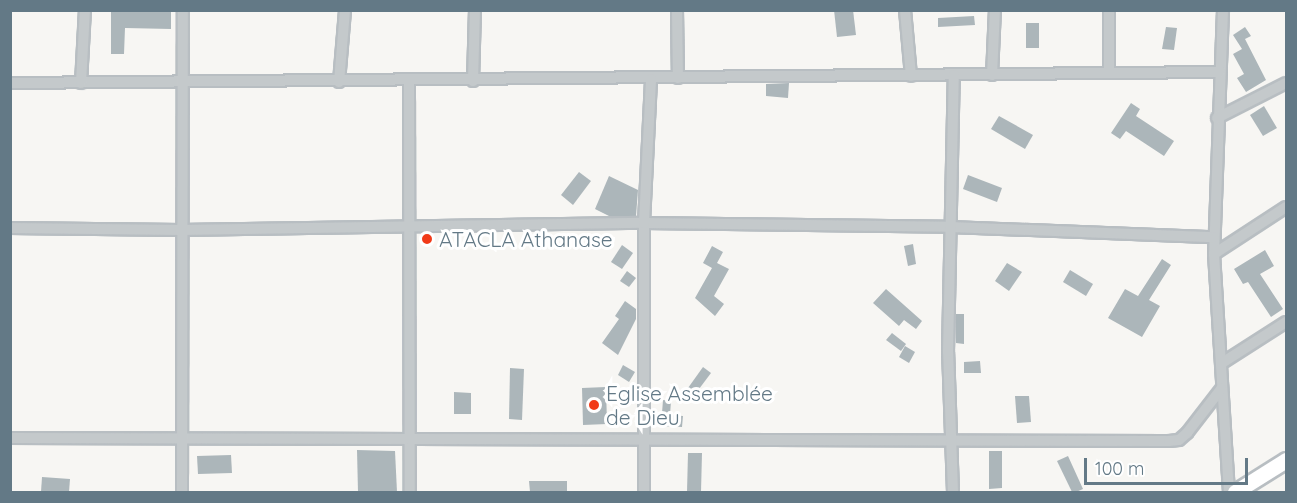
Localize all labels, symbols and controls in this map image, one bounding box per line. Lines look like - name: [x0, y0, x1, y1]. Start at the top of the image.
- place label: ATACLA Athanase: [439, 226, 613, 252]
- marker: ATACLA Athanase: [420, 232, 434, 246]
- place label: Eglise Assemblée de Dieu: [606, 380, 773, 430]
- marker: Eglise Assemblée de Dieu: [587, 398, 601, 412]
- scale bar: [1087, 446, 1250, 484]
- text: 100 m: [1095, 457, 1144, 480]

